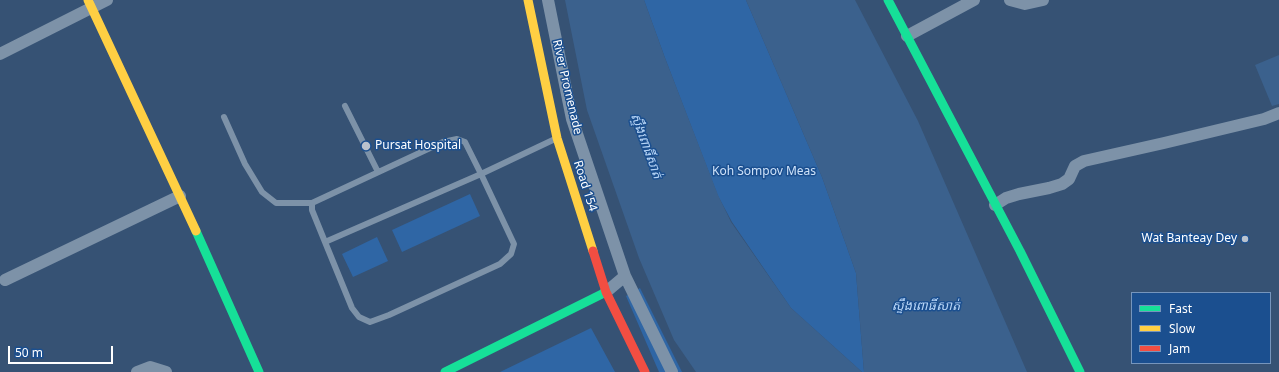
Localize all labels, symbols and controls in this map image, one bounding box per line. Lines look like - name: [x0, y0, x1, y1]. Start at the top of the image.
- street label: River Promenade: [549, 38, 585, 136]
- water label: ស្ទឹងពោធិ៍សាត់: [627, 111, 665, 181]
- place label: Pursat Hospital: [375, 139, 461, 153]
- marker: Pursat Hospital: [360, 140, 372, 152]
- street label: Road 154: [570, 159, 600, 213]
- park label: Koh Sompov Meas: [712, 165, 816, 179]
- place label: Wat Banteay Dey: [1141, 232, 1237, 246]
- marker: Wat Banteay Dey: [1240, 234, 1250, 244]
- legend: [1131, 292, 1271, 364]
- water label: ស្ទឹងពោធិ៍សាត់: [892, 298, 960, 314]
- text: Fast: [1169, 300, 1192, 317]
- text: Slow: [1169, 320, 1195, 337]
- scale bar: [10, 338, 115, 364]
- text: Jam: [1169, 340, 1190, 357]
- text: 50 m: [15, 344, 43, 361]

